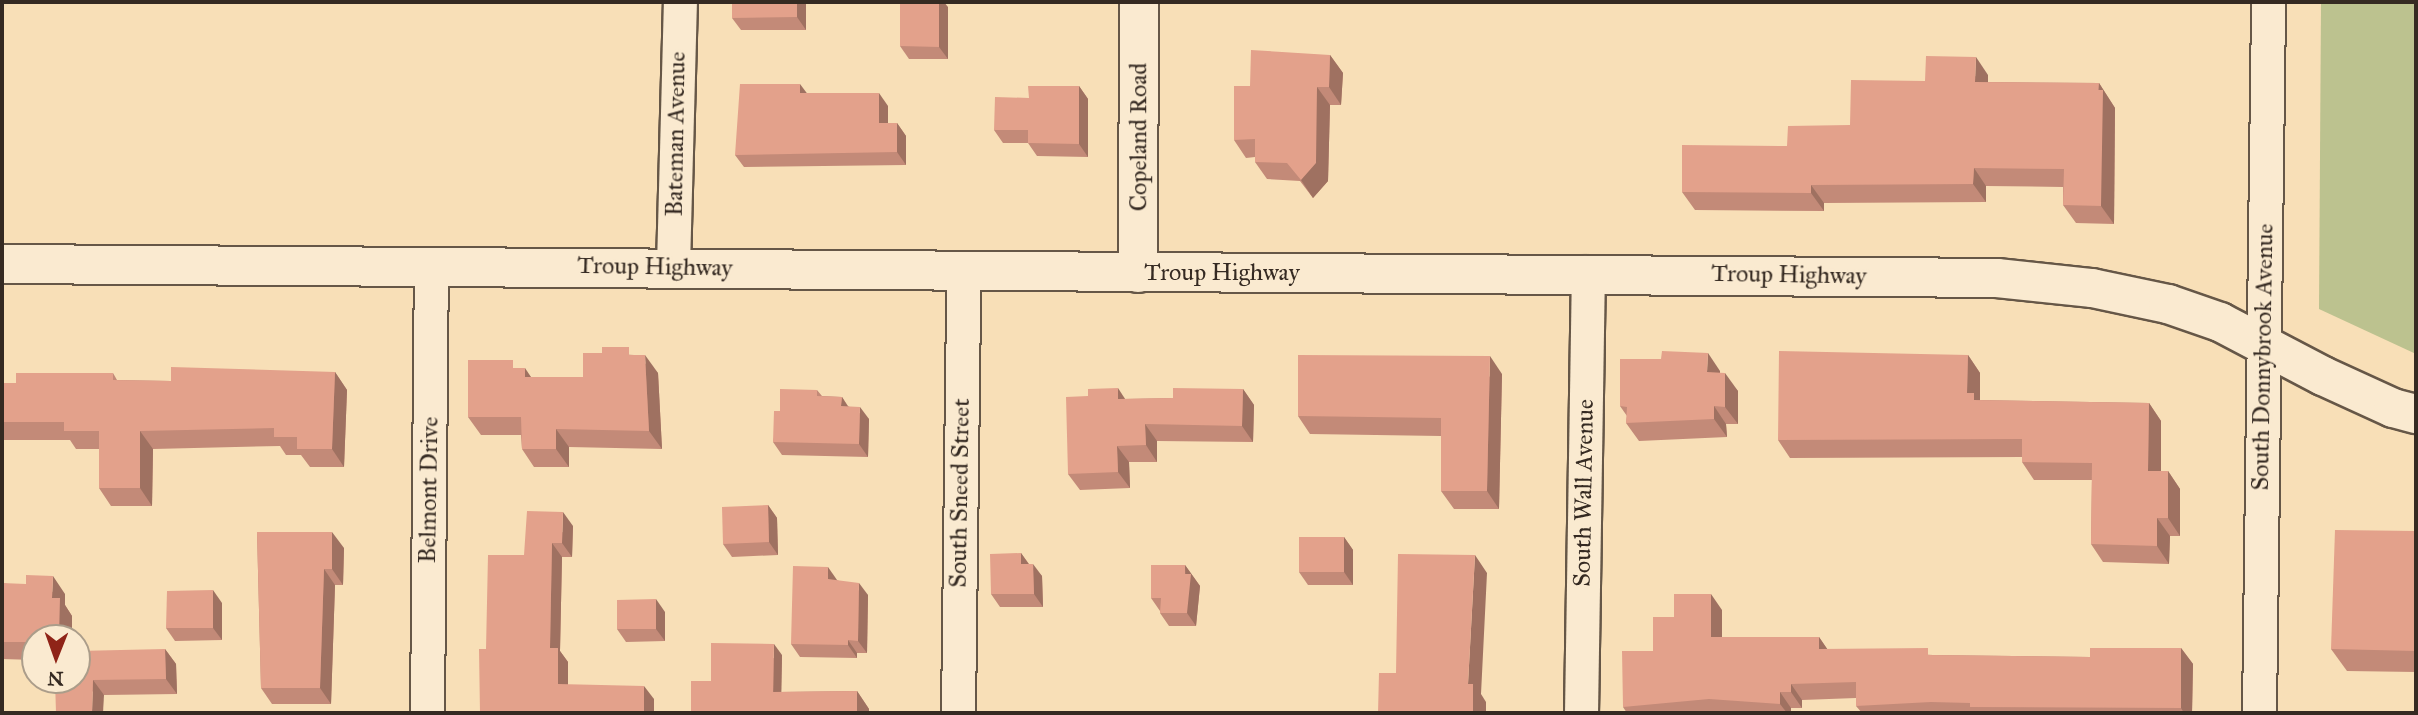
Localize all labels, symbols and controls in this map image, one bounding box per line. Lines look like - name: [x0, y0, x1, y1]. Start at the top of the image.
- street label: Bateman Avenue: [660, 51, 692, 217]
- street label: Copeland Road: [1125, 63, 1153, 211]
- street label: South Donnybrook Avenue: [2246, 223, 2280, 491]
- street label: Troup Highway: [577, 251, 733, 283]
- street label: Troup Highway: [1144, 259, 1300, 287]
- street label: Troup Highway: [1711, 259, 1867, 291]
- street label: South Sneed Street: [944, 398, 976, 588]
- street label: South Wall Avenue: [1568, 399, 1600, 587]
- street label: Belmont Drive: [413, 416, 445, 564]
- north arrow: [21, 624, 91, 694]
- text: N: [47, 667, 64, 690]

